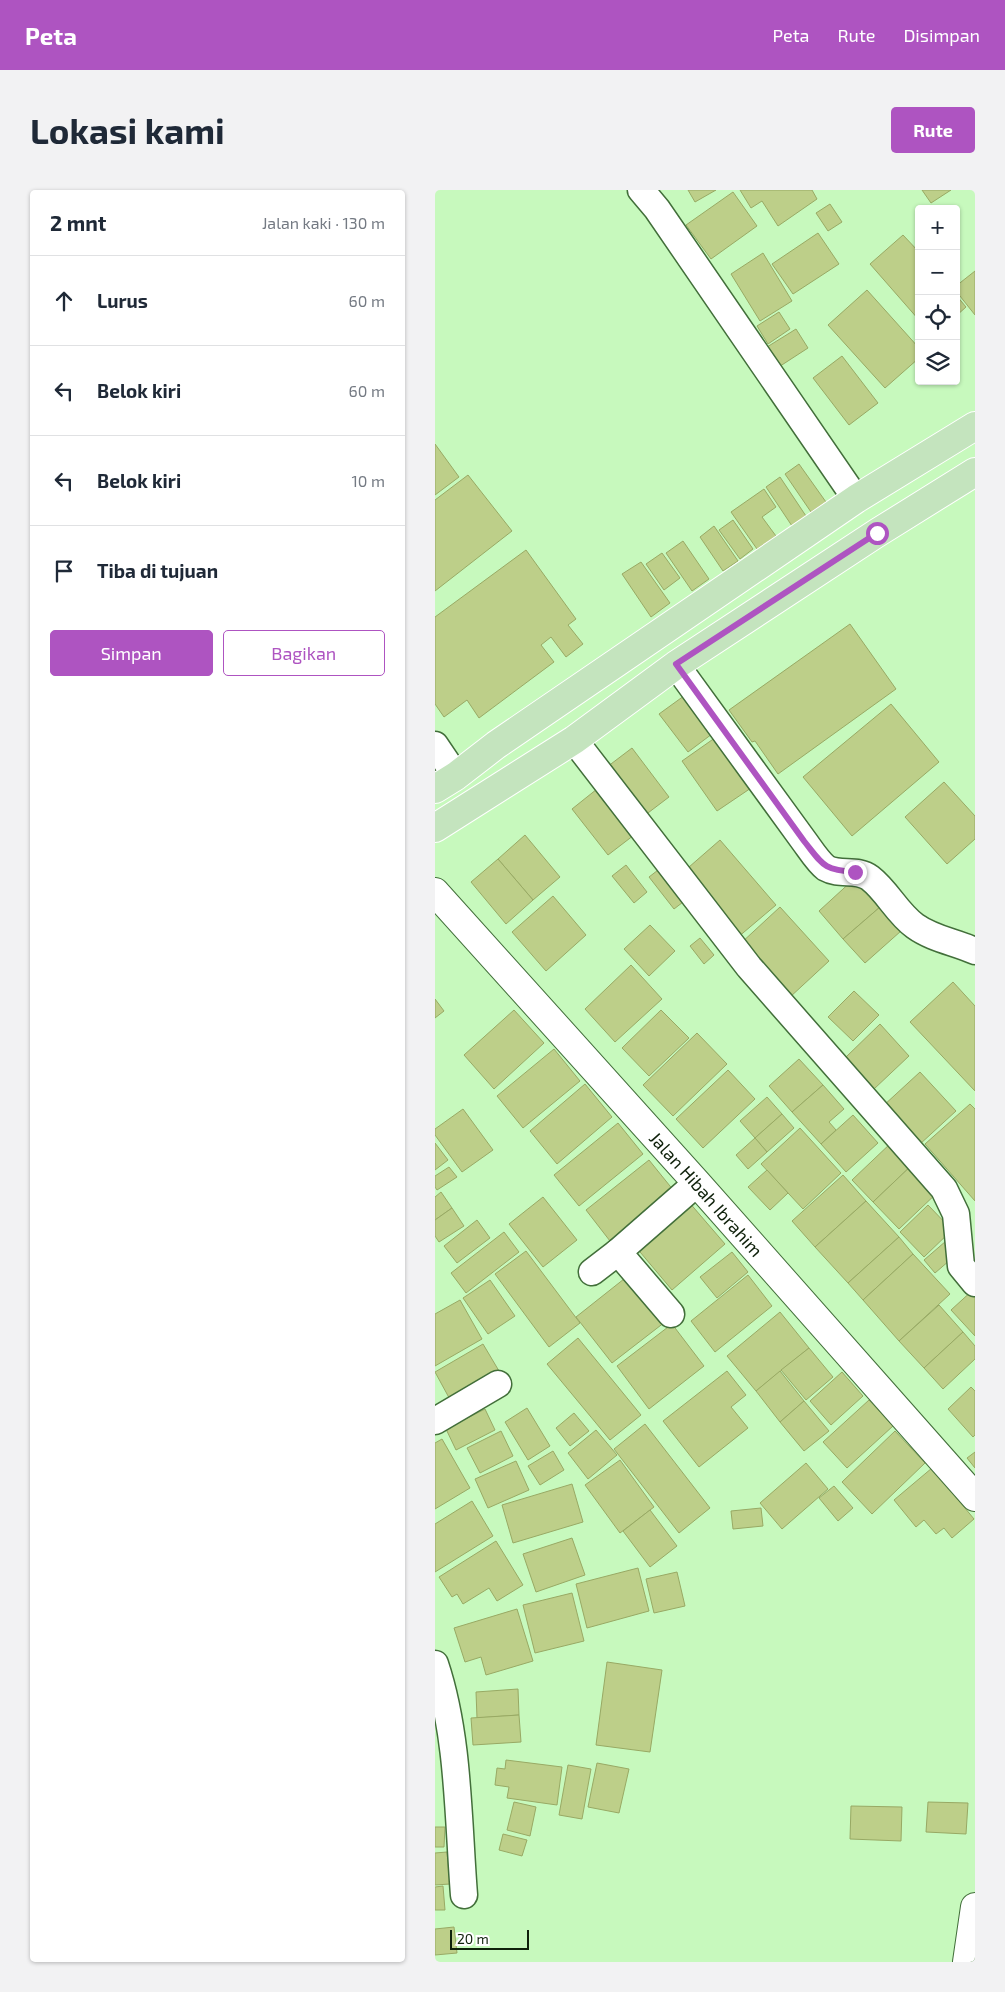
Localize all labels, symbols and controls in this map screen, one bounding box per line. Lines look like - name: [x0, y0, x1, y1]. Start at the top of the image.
- text: Peta: [25, 21, 77, 50]
- text: Peta: [773, 24, 810, 46]
- text: Rute: [838, 24, 875, 46]
- text: Disimpan: [903, 24, 980, 46]
- button: Rute: [891, 107, 975, 153]
- text: Lokasi kami: [30, 109, 225, 151]
- map controls: [915, 205, 960, 385]
- button: +: [915, 205, 960, 250]
- text: 2 mnt: [50, 210, 106, 235]
- text: Jalan kaki · 130 m: [262, 213, 385, 232]
- button: −: [915, 250, 960, 295]
- icon: ahead: [50, 287, 78, 315]
- text: Lurus: [97, 289, 148, 312]
- text: 60 m: [349, 291, 385, 310]
- button: locate: [915, 295, 960, 340]
- button: layers: [915, 340, 960, 385]
- icon: left: [50, 377, 78, 405]
- text: Belok kiri: [97, 379, 181, 402]
- text: 60 m: [349, 381, 385, 400]
- icon: left: [50, 467, 78, 495]
- text: Belok kiri: [97, 469, 181, 492]
- text: 10 m: [351, 471, 385, 490]
- route start: [866, 522, 889, 545]
- icon: arrive: [50, 557, 78, 585]
- text: Tiba di tujuan: [97, 559, 218, 582]
- button: Simpan: [50, 630, 213, 676]
- button: Bagikan: [223, 630, 385, 676]
- route end: [844, 861, 867, 884]
- street label: Jalan Hibah Ibrahim: [645, 1127, 768, 1261]
- scale bar: [450, 1927, 529, 1950]
- text: 20 m: [457, 1930, 489, 1947]

